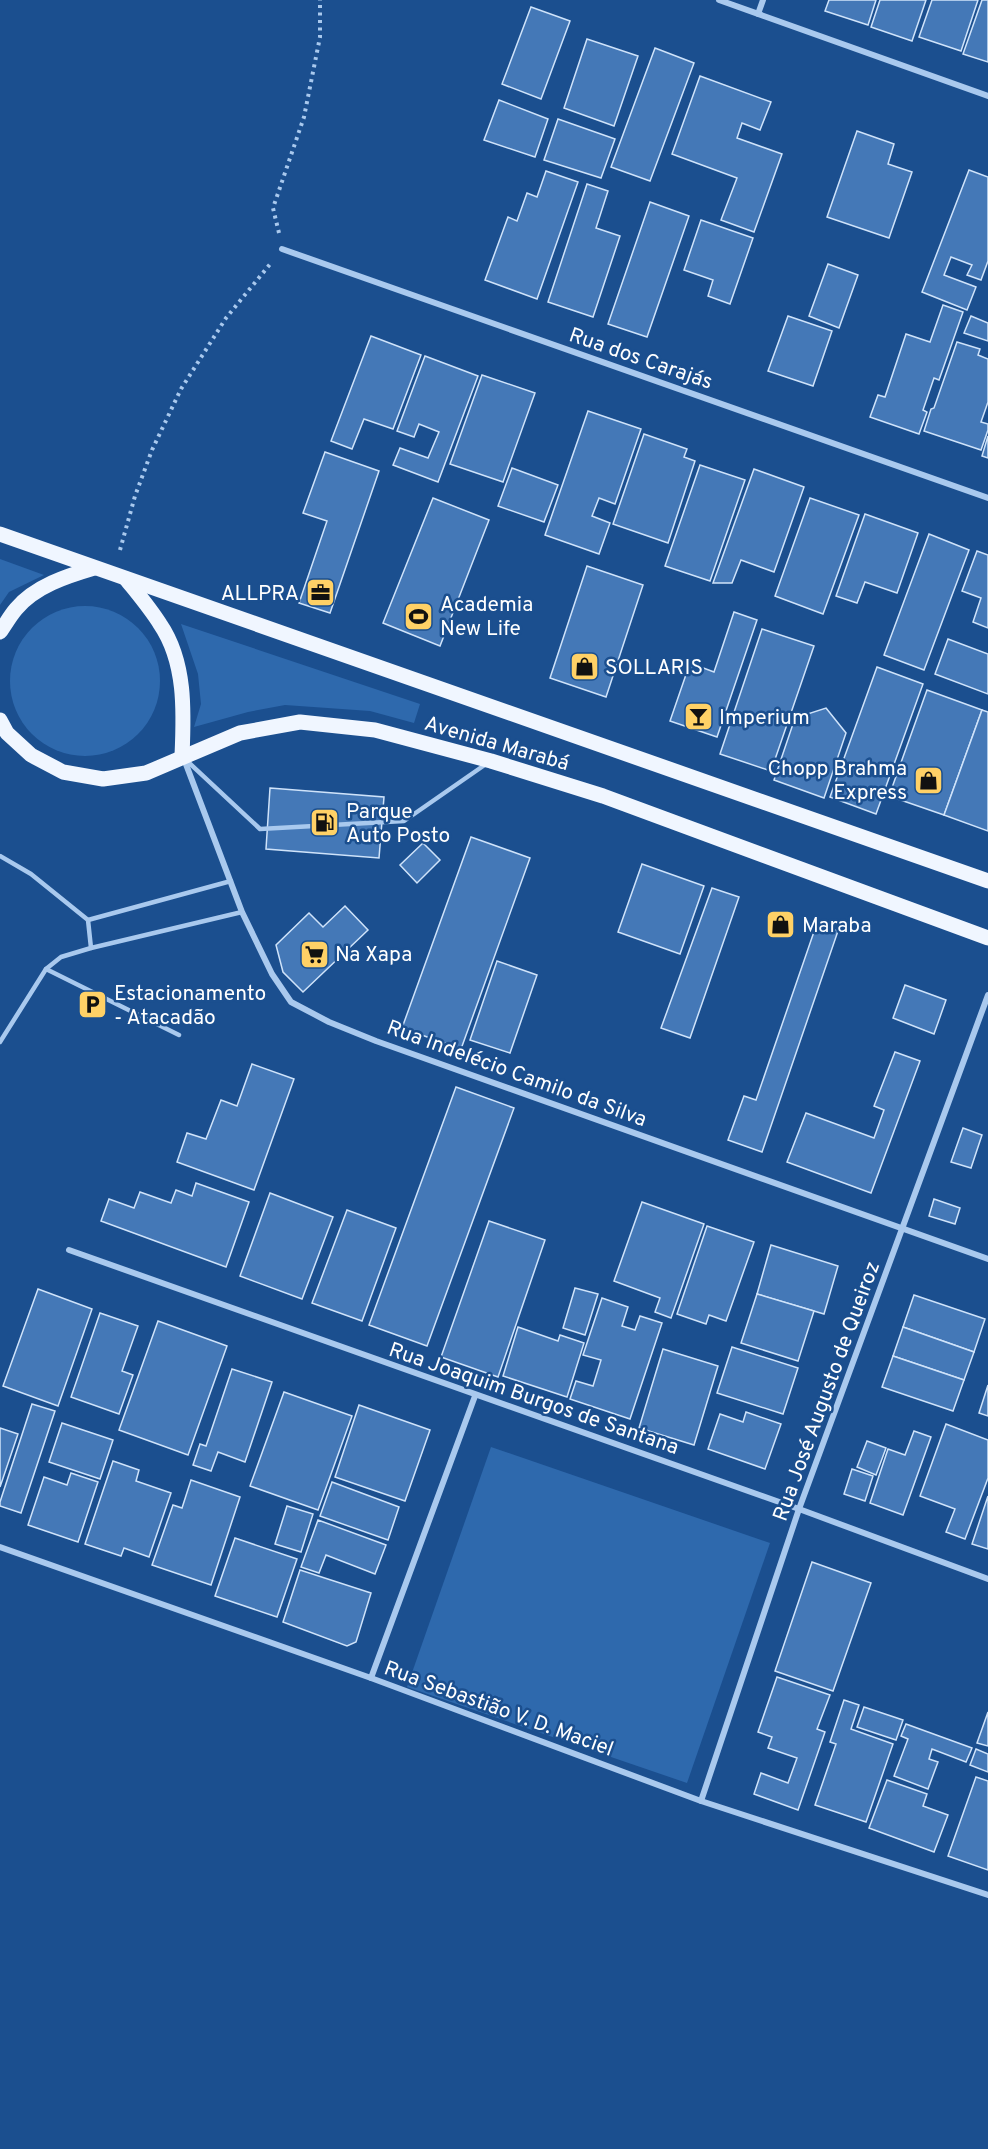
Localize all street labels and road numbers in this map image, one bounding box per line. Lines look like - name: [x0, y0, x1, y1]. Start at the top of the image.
- street label: Rua dos Carajás: [565, 322, 716, 397]
- street label: Avenida Marabá: [421, 711, 572, 778]
- street label: Rua Indelécio Camilo da Silva: [383, 1015, 650, 1134]
- street label: Rua José Augusto de Queiroz: [768, 1258, 887, 1525]
- street label: Rua Joaquim Burgos de Santana: [385, 1337, 682, 1462]
- street label: Rua Sebastião V. D. Maciel: [380, 1655, 617, 1764]

